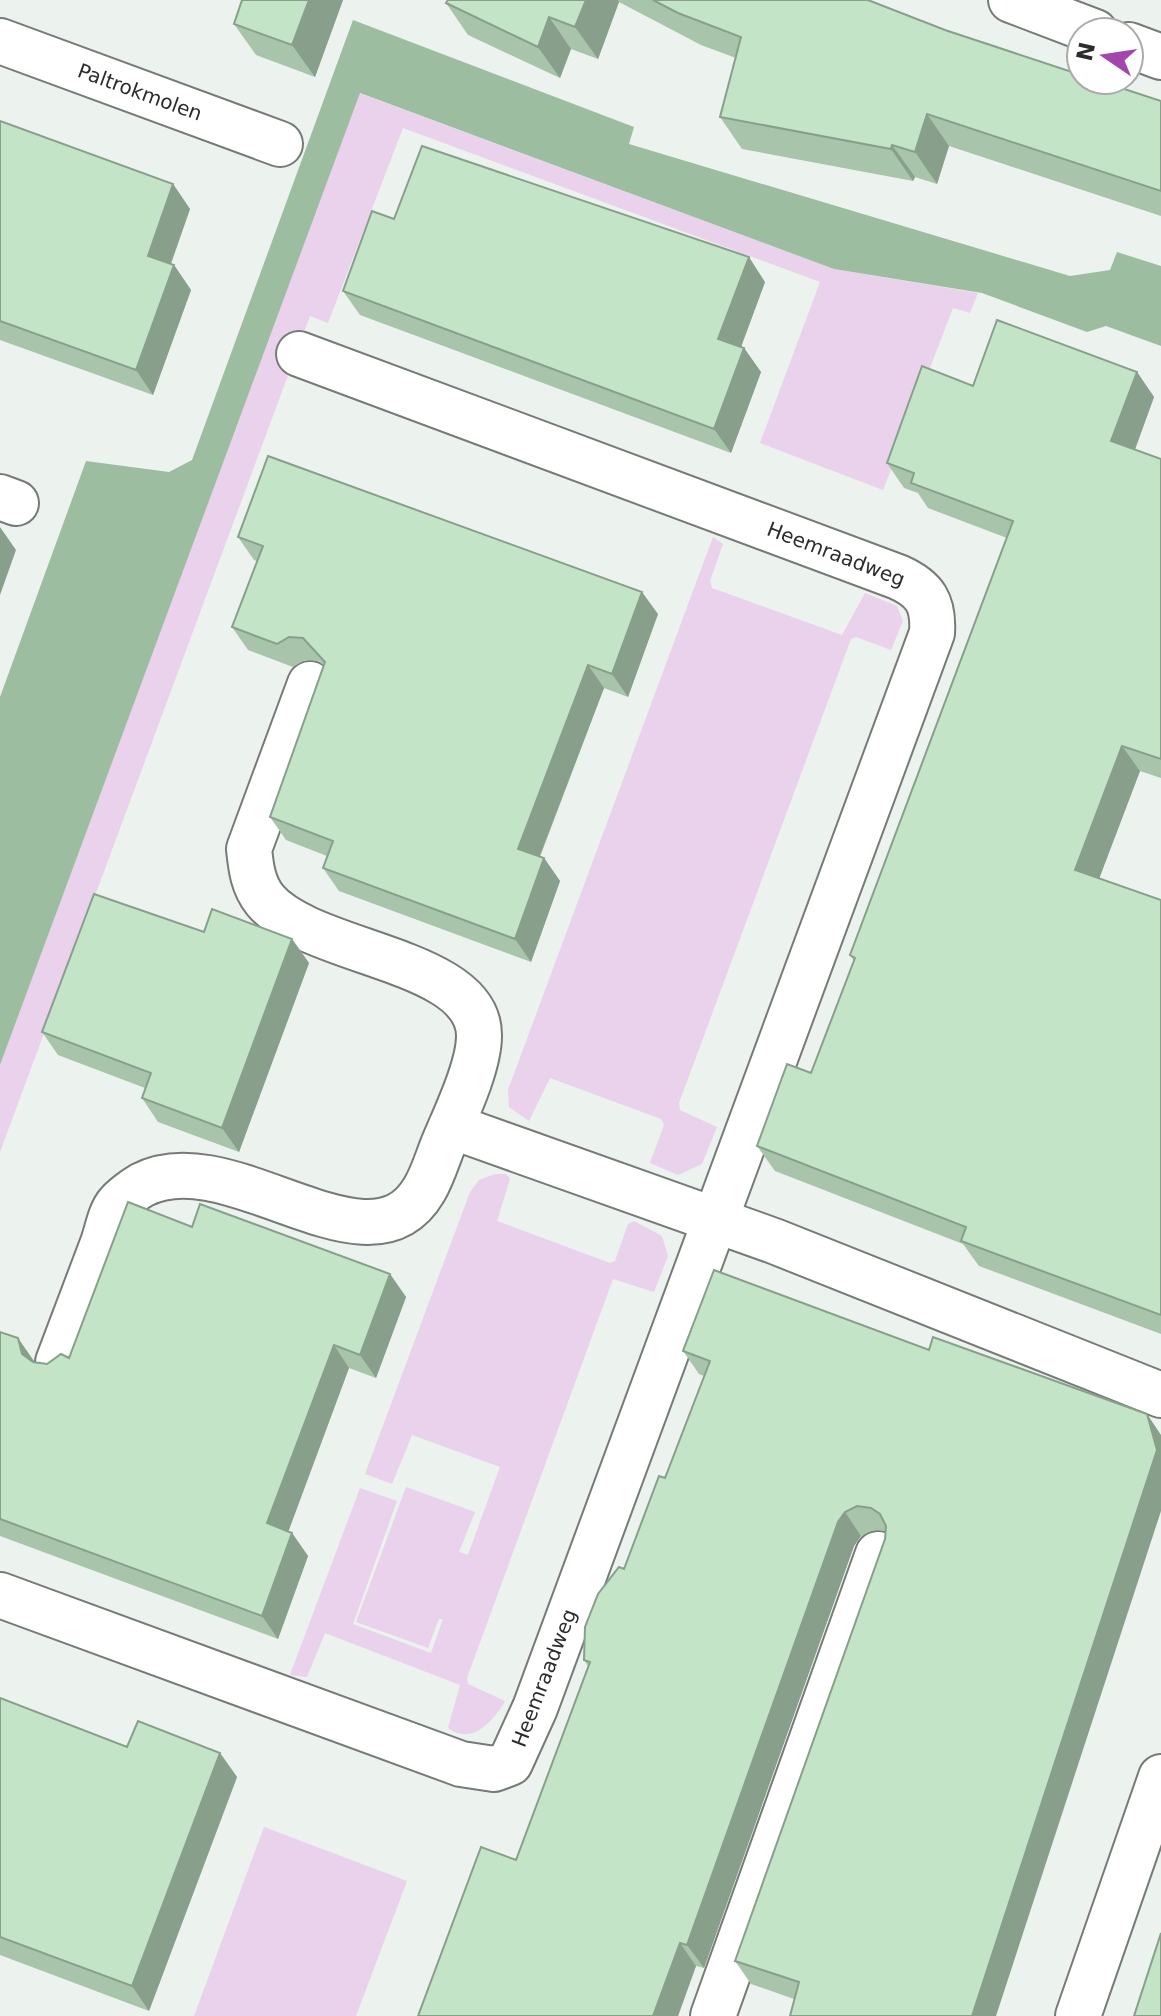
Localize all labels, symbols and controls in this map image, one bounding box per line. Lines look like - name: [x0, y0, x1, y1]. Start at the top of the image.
- north arrow: [1065, 16, 1145, 96]
- text: N: [1072, 40, 1100, 63]
- street label: Paltrokmolen: [74, 58, 206, 126]
- street label: Heemraadweg: [764, 517, 908, 591]
- street label: Heemraadweg: [507, 1606, 581, 1750]

